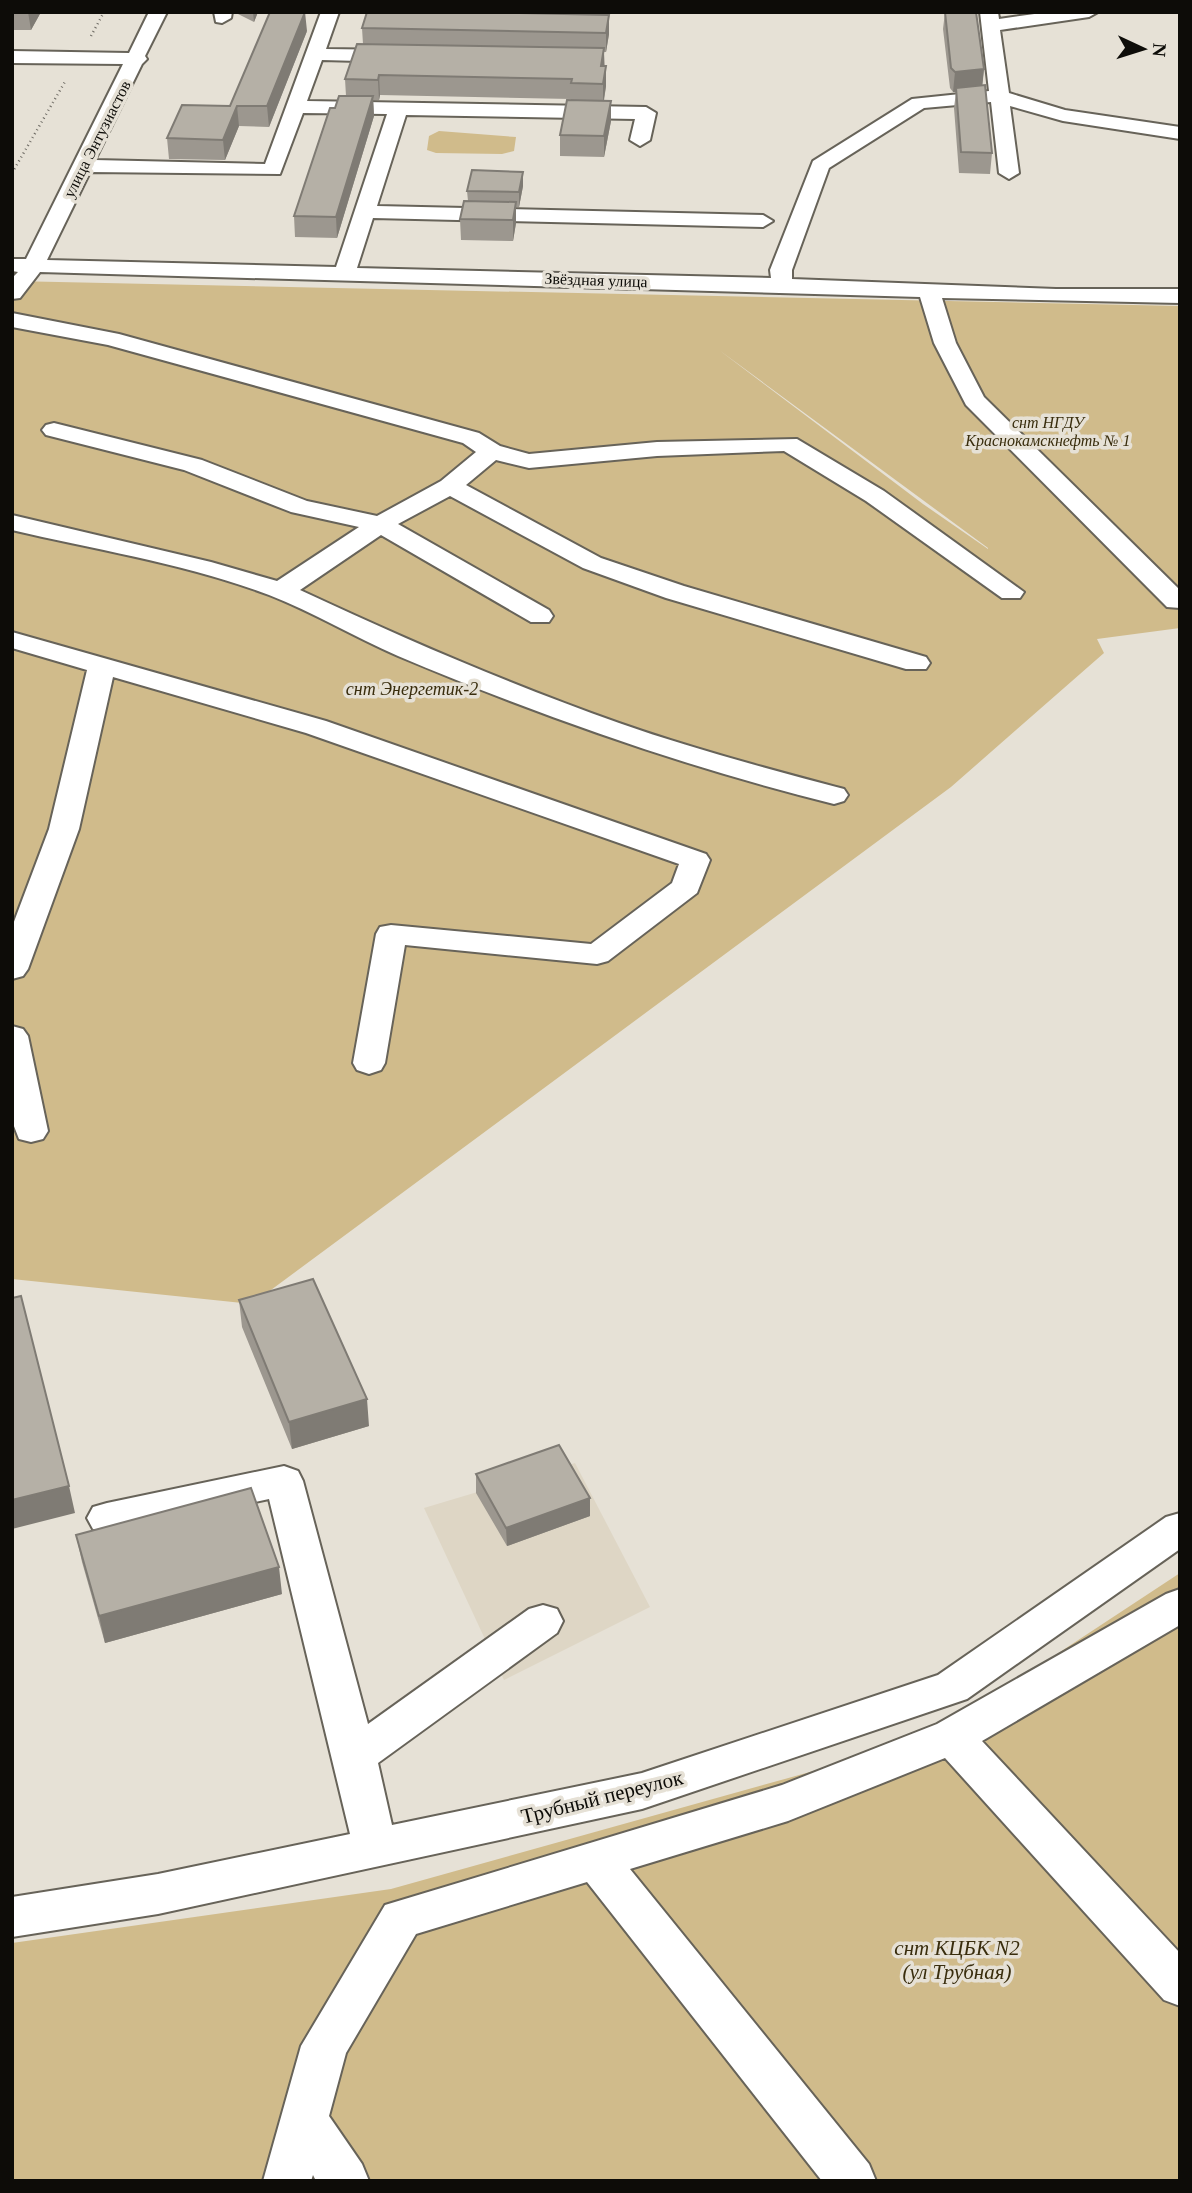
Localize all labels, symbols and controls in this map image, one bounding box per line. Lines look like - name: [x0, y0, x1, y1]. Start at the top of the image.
- north arrow: [1108, 14, 1178, 84]
- text: N: [1148, 43, 1170, 58]
- street label: улица Энтузиастов: [60, 77, 135, 201]
- street label: Звёздная улица: [544, 270, 648, 291]
- park label: снт НГДУ Краснокамскнефть № 1: [964, 414, 1131, 450]
- park label: снт Энергетик-2: [346, 679, 478, 699]
- street label: Трубный переулок: [519, 1765, 686, 1829]
- park label: снт КЦБК N2 (ул Трубная): [894, 1936, 1020, 1984]

